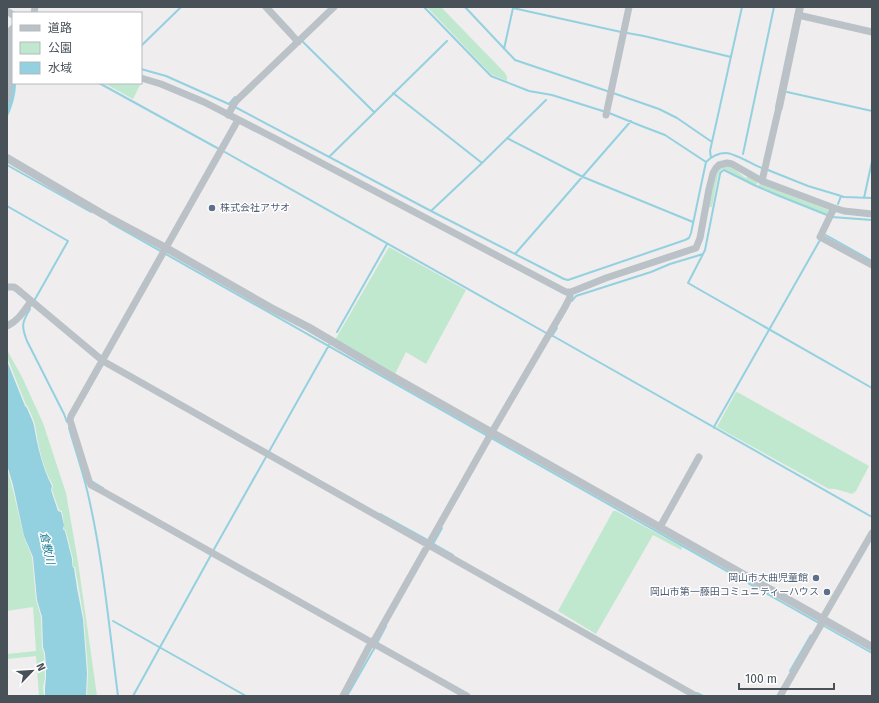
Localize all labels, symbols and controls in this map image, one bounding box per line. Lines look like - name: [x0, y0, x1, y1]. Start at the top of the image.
- legend: [12, 12, 142, 84]
- text: 道路: [48, 21, 72, 35]
- text: 公園: [48, 41, 72, 55]
- text: 水域: [48, 61, 72, 75]
- place label: 株式会社アサオ: [220, 202, 290, 214]
- marker: 株式会社アサオ: [207, 203, 217, 213]
- water label: 倉敷川: [37, 530, 57, 567]
- place label: 岡山市大曲児童館: [728, 572, 808, 584]
- marker: 岡山市大曲児童館: [811, 573, 821, 583]
- place label: 岡山市第一藤田コミュニティーハウス: [650, 586, 819, 598]
- marker: 岡山市第一藤田コミュニティーハウス: [822, 587, 832, 597]
- north arrow: [12, 651, 52, 691]
- text: N: [33, 661, 48, 673]
- scale bar: [739, 665, 834, 691]
- text: 100 m: [745, 672, 777, 686]

